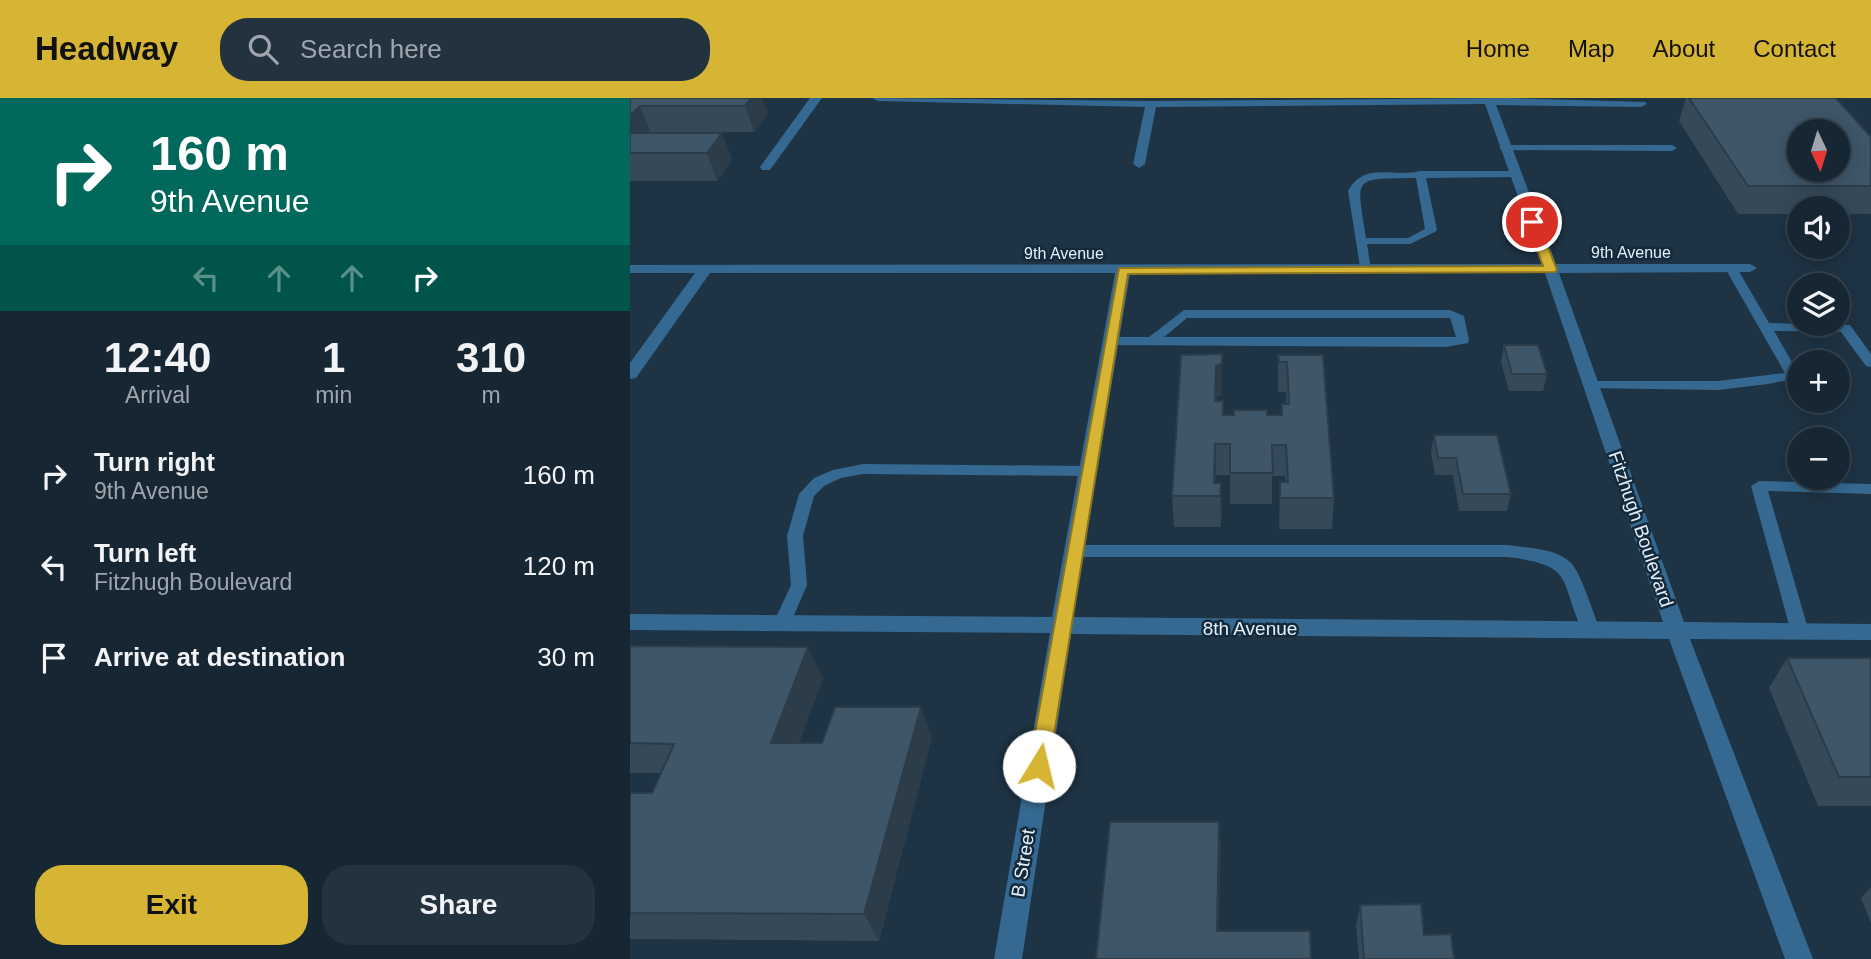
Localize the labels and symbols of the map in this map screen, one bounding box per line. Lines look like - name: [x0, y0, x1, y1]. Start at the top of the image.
- north arrow: [1787, 119, 1850, 182]
- pin: [1502, 192, 1562, 252]
- street label: 9th Avenue: [1591, 244, 1671, 261]
- street label: 9th Avenue: [1024, 245, 1104, 262]
- street label: Fitzhugh Boulevard: [1604, 448, 1678, 610]
- street label: 8th Avenue: [1203, 618, 1297, 639]
- position arrow: [1002, 729, 1076, 803]
- street label: B Street: [1007, 827, 1039, 899]

